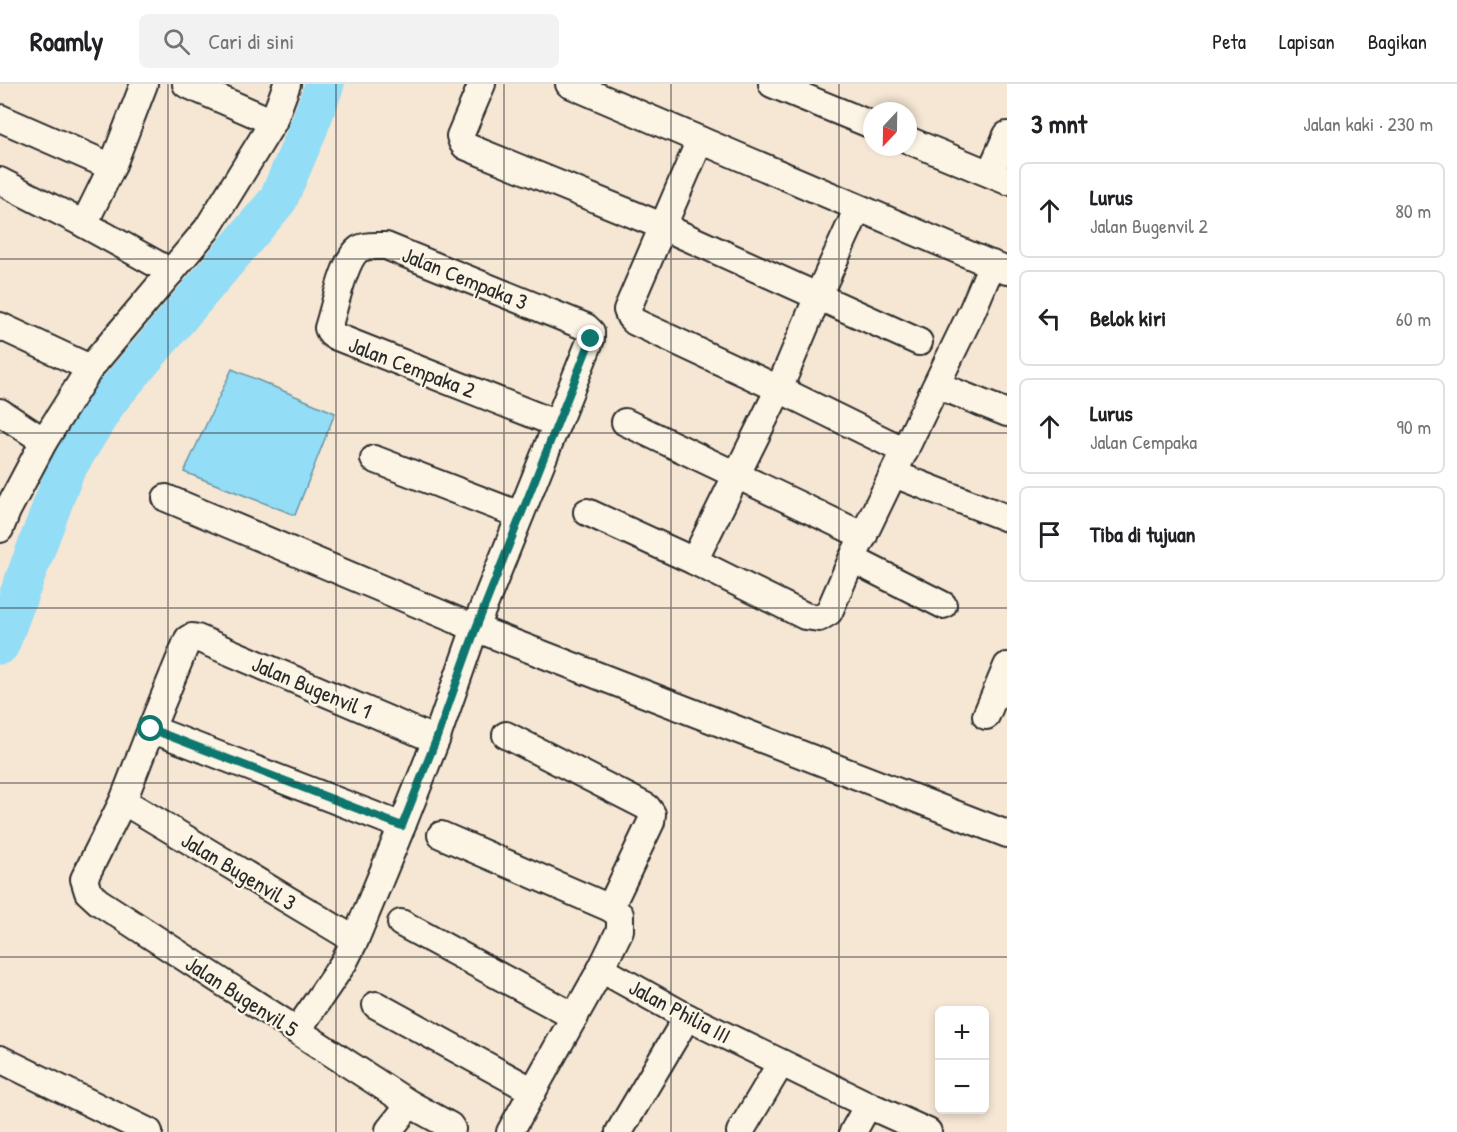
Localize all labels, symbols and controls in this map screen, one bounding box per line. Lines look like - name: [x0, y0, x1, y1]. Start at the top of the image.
- search box: [139, 14, 559, 68]
- text: Roamly: [30, 22, 103, 60]
- icon: search: [160, 25, 193, 58]
- text: Cari di sini: [208, 26, 294, 56]
- text: Peta: [1212, 27, 1246, 56]
- text: Lapisan: [1279, 27, 1335, 56]
- text: Bagikan: [1368, 27, 1427, 56]
- north arrow: [863, 102, 917, 156]
- text: 3 mnt: [1031, 106, 1087, 141]
- text: Jalan kaki · 230 m: [1303, 110, 1433, 137]
- text: Lurus: [1090, 182, 1133, 212]
- icon: ahead: [1033, 194, 1066, 227]
- text: 80 m: [1395, 197, 1431, 224]
- text: Jalan Bugenvil 2: [1090, 212, 1208, 239]
- street label: Jalan Cempaka 3: [398, 239, 532, 317]
- icon: left: [1033, 302, 1066, 335]
- text: Belok kiri: [1090, 303, 1166, 333]
- text: 60 m: [1396, 305, 1431, 332]
- route end: [577, 325, 603, 351]
- street label: Jalan Cempaka 2: [344, 329, 480, 405]
- text: Lurus: [1090, 398, 1133, 428]
- icon: ahead: [1033, 410, 1066, 443]
- text: 90 m: [1397, 413, 1431, 440]
- text: Jalan Cempaka: [1090, 428, 1197, 455]
- icon: arrive: [1033, 518, 1066, 551]
- text: Tiba di tujuan: [1090, 519, 1195, 549]
- street label: Jalan Bugenvil 1: [248, 648, 376, 726]
- route start: [137, 715, 163, 741]
- street label: Jalan Bugenvil 3: [176, 825, 302, 917]
- street label: Jalan Bugenvil 5: [180, 948, 304, 1044]
- street label: Jalan Philia III: [624, 972, 736, 1050]
- map controls: [935, 1006, 989, 1114]
- button: +: [935, 1006, 989, 1060]
- button: −: [935, 1060, 989, 1114]

